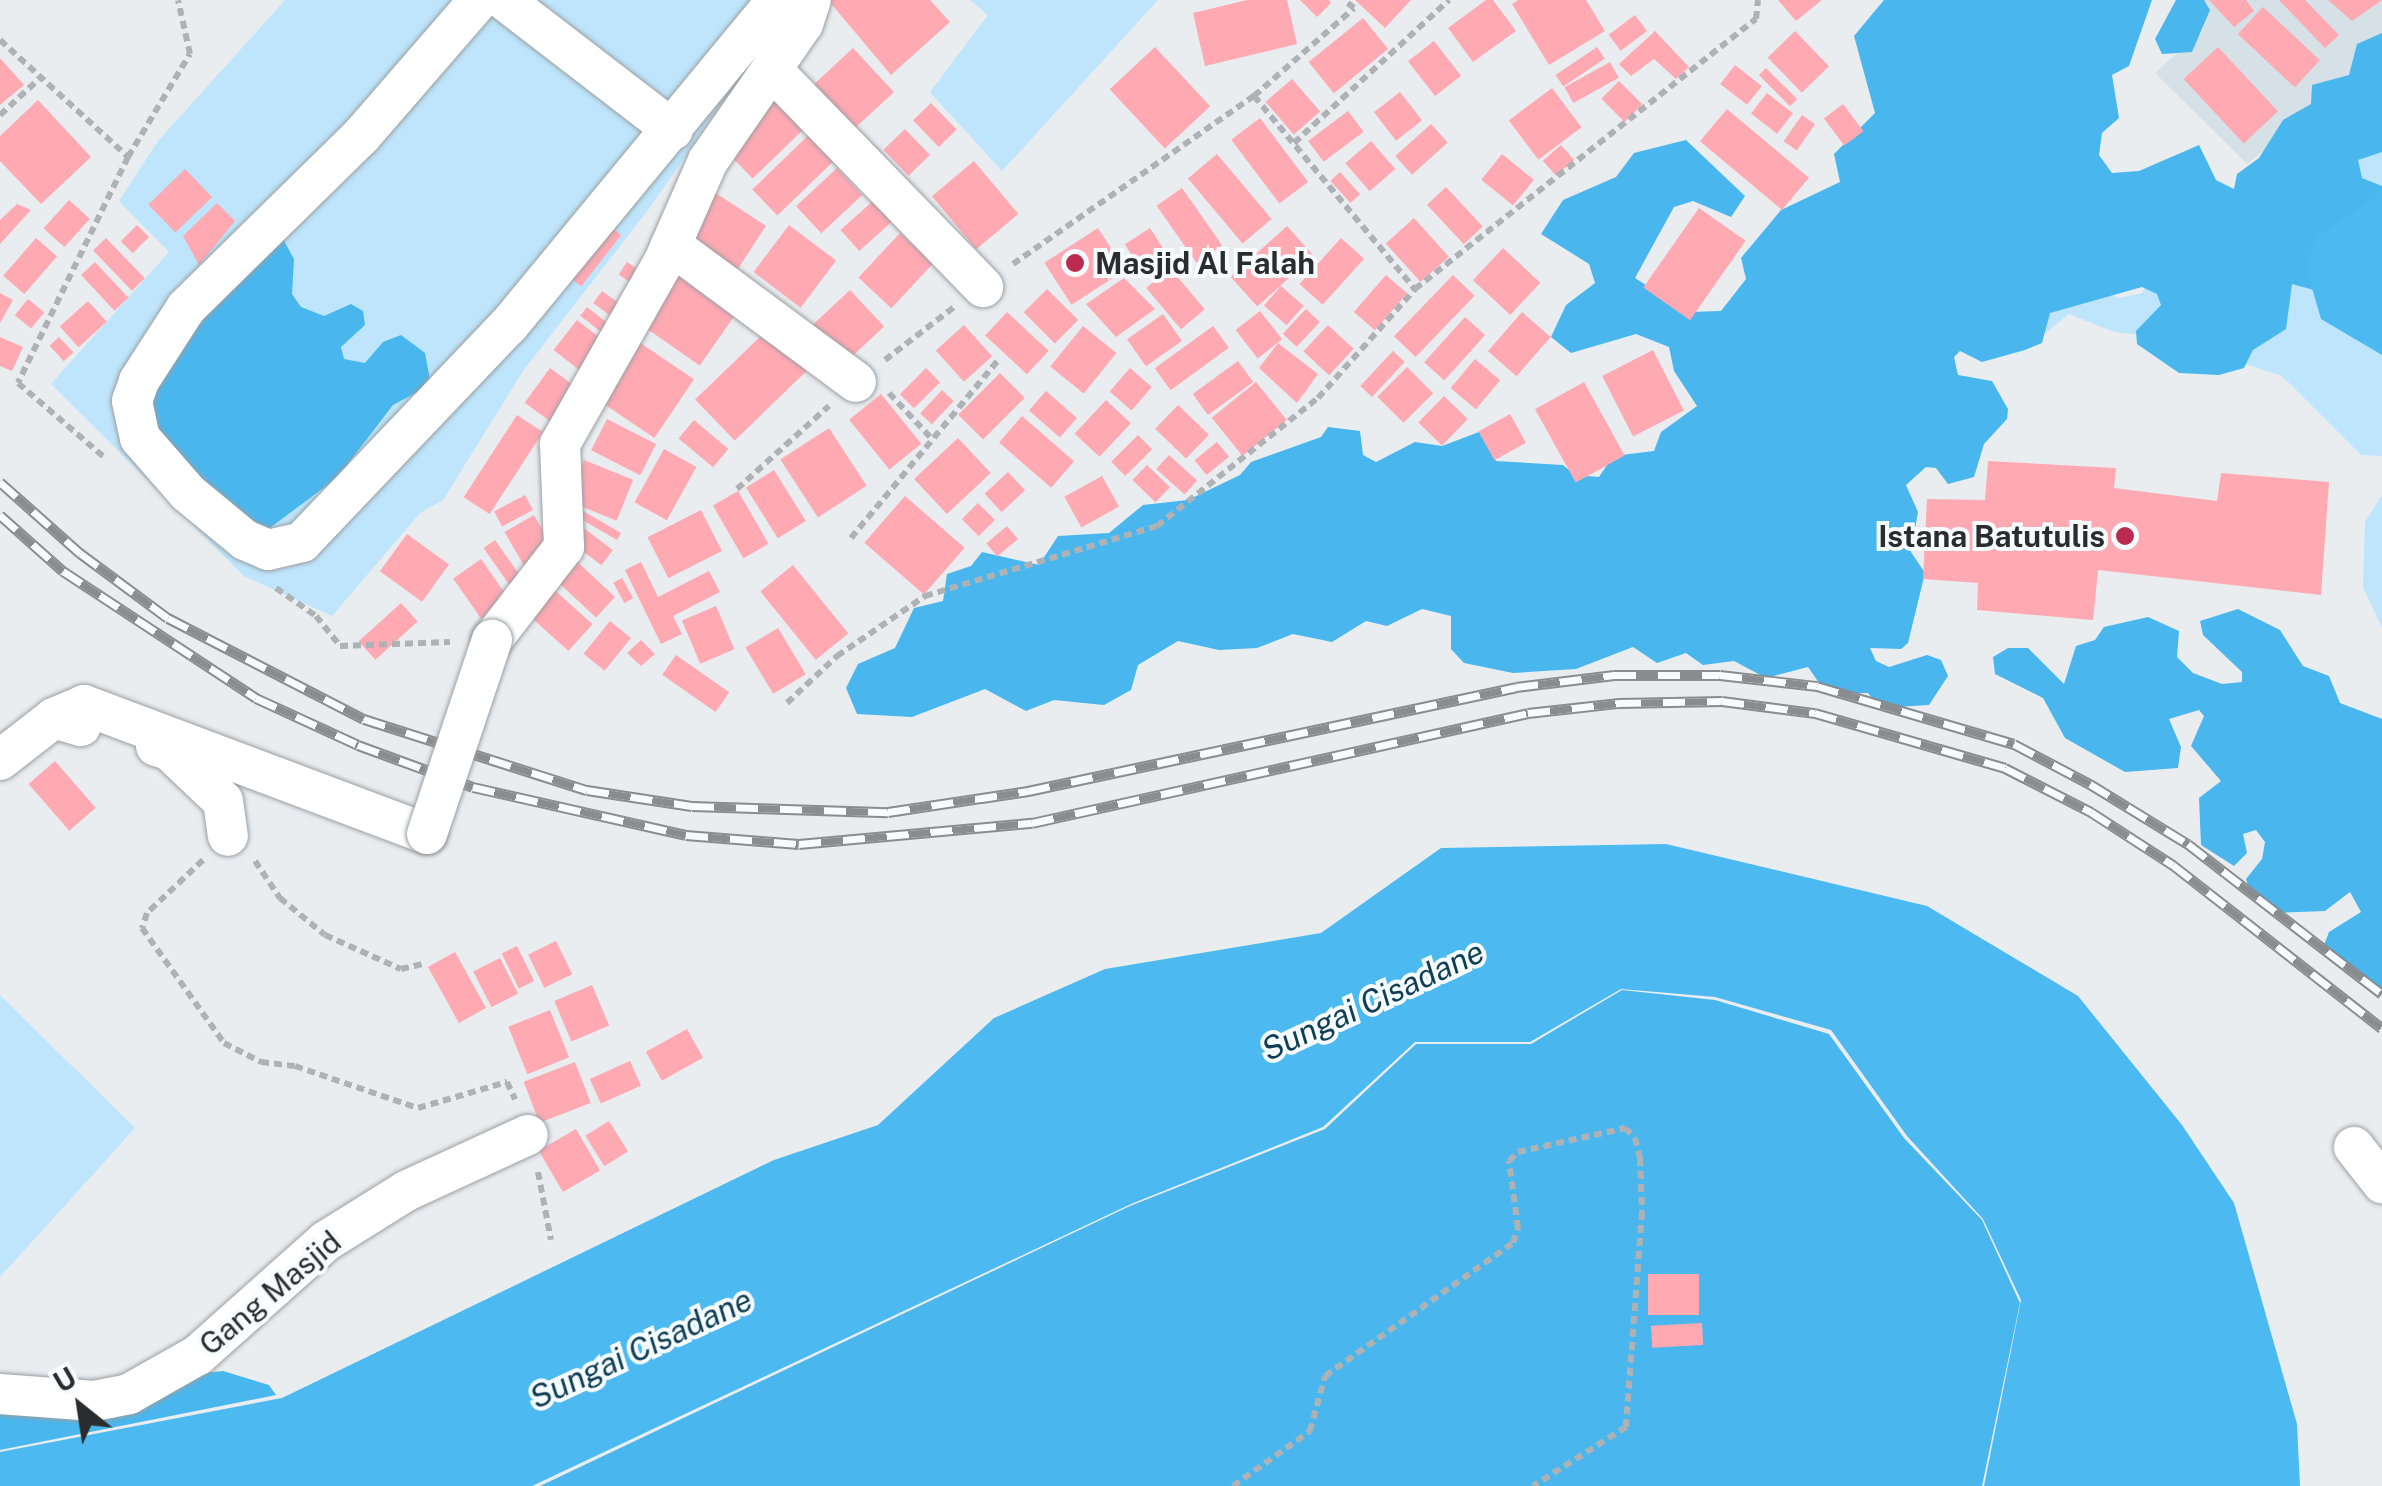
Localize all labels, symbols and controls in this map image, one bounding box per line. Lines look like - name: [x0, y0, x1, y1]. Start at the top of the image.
- place label: Masjid Al Falah: [1095, 245, 1315, 281]
- marker: Masjid Al Falah: [1064, 252, 1086, 274]
- place label: Istana Batutulis: [1878, 518, 2105, 554]
- marker: Istana Batutulis: [2114, 525, 2136, 547]
- water label: Sungai Cisadane: [1256, 933, 1490, 1069]
- street label: Gang Masjid: [192, 1224, 348, 1362]
- water label: Sungai Cisadane: [524, 1281, 758, 1417]
- north arrow: [30, 1356, 130, 1456]
- text: U: [48, 1360, 82, 1399]

